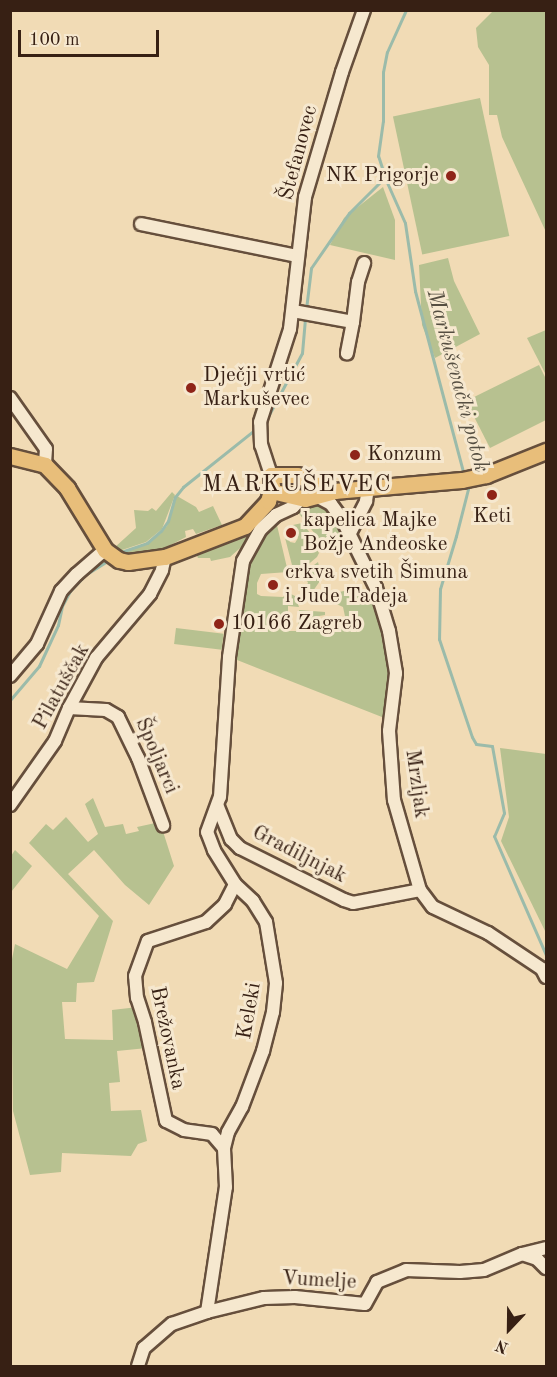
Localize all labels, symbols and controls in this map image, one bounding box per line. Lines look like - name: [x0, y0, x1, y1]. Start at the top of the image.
- scale bar: [21, 18, 162, 56]
- text: 100 m: [29, 31, 80, 49]
- street label: Štefanovec: [274, 103, 324, 203]
- place label: NK Prigorje: [326, 163, 439, 189]
- marker: NK Prigorje: [444, 169, 458, 183]
- water label: Markuševački potok: [420, 287, 494, 475]
- place label: Dječji vrtić Markuševec: [203, 363, 309, 413]
- marker: Dječji vrtić Markuševec: [184, 381, 198, 395]
- place label: Konzum: [367, 442, 442, 468]
- marker: Konzum: [348, 448, 362, 462]
- district label: MARKUŠEVEC: [202, 472, 392, 500]
- marker: Keti: [485, 488, 499, 502]
- place label: Keti: [473, 504, 511, 530]
- place label: kapelica Majke Božje Anđeoske: [303, 508, 448, 558]
- marker: kapelica Majke Božje Anđeoske: [284, 526, 298, 540]
- place label: crkva svetih Šimuna i Jude Tadeja: [285, 560, 468, 610]
- marker: crkva svetih Šimuna i Jude Tadeja: [266, 578, 280, 592]
- place label: 10166 Zagreb: [231, 611, 362, 637]
- marker: 10166 Zagreb: [212, 617, 226, 631]
- street label: Pilatuščak: [28, 640, 96, 734]
- street label: Špoljarci: [129, 714, 183, 798]
- street label: Mrzljak: [399, 748, 433, 820]
- street label: Gradiljnjak: [248, 821, 350, 889]
- street label: Keleki: [233, 981, 267, 1041]
- street label: Brežovanka: [144, 984, 190, 1092]
- street label: Vumelje: [281, 1266, 357, 1296]
- north arrow: [479, 1299, 539, 1359]
- text: N: [494, 1336, 511, 1355]

